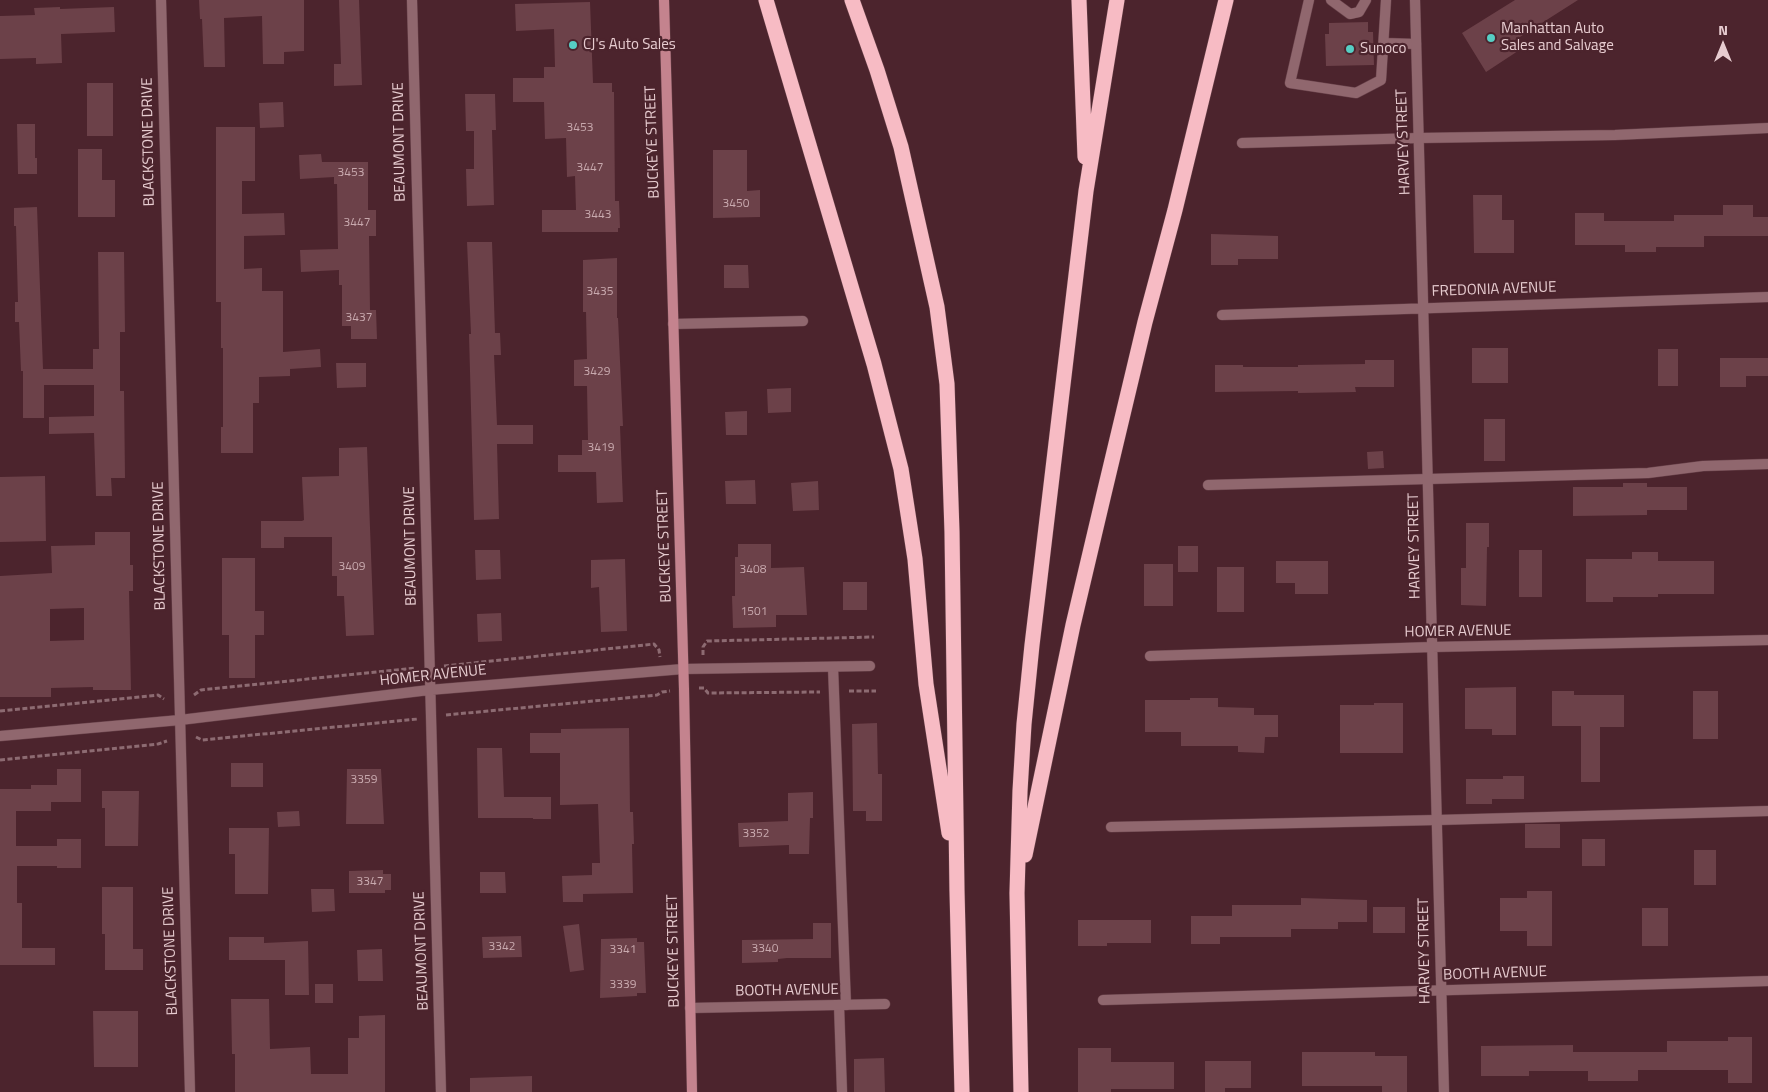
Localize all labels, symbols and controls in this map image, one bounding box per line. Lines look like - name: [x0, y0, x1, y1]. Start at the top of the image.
- text: N: [1718, 19, 1728, 40]
- place label: Manhattan Auto Sales and Salvage: [1501, 20, 1614, 55]
- north arrow: [1698, 20, 1748, 70]
- marker: Manhattan Auto Sales and Salvage: [1485, 32, 1497, 44]
- place label: CJ's Auto Sales: [583, 36, 676, 54]
- marker: CJ's Auto Sales: [567, 39, 579, 51]
- place label: Sunoco: [1360, 40, 1406, 58]
- marker: Sunoco: [1344, 43, 1356, 55]
- street label: BLACKSTONE DRIVE: [139, 77, 159, 207]
- street label: BEAUMONT DRIVE: [390, 82, 410, 202]
- street label: BUCKEYE STREET: [642, 85, 664, 199]
- street label: HARVEY STREET: [1393, 89, 1415, 195]
- house number: 3453: [567, 121, 593, 135]
- house number: 3447: [577, 161, 603, 175]
- house number: 3453: [338, 166, 364, 180]
- house number: 3450: [723, 197, 749, 211]
- house number: 3443: [585, 208, 611, 222]
- house number: 3447: [344, 216, 370, 230]
- street label: FREDONIA AVENUE: [1431, 279, 1557, 301]
- house number: 3435: [587, 285, 613, 299]
- house number: 3437: [346, 311, 372, 325]
- house number: 3429: [584, 365, 610, 379]
- house number: 3419: [588, 441, 614, 455]
- street label: BLACKSTONE DRIVE: [150, 481, 170, 611]
- street label: BEAUMONT DRIVE: [401, 486, 421, 606]
- street label: BUCKEYE STREET: [654, 489, 676, 603]
- street label: HARVEY STREET: [1405, 493, 1425, 599]
- house number: 3409: [339, 560, 365, 574]
- house number: 3408: [740, 563, 766, 577]
- house number: 1501: [741, 605, 767, 619]
- street label: HOMER AVENUE: [1404, 622, 1512, 642]
- street label: HOMER AVENUE: [379, 661, 487, 691]
- house number: 3359: [351, 773, 377, 787]
- house number: 3352: [743, 827, 769, 841]
- house number: 3347: [357, 875, 383, 889]
- street label: BLACKSTONE DRIVE: [160, 886, 182, 1016]
- street label: BEAUMONT DRIVE: [411, 891, 433, 1011]
- street label: BUCKEYE STREET: [664, 894, 684, 1008]
- street label: HARVEY STREET: [1415, 898, 1435, 1004]
- house number: 3342: [489, 940, 515, 954]
- house number: 3340: [752, 942, 778, 956]
- house number: 3341: [610, 943, 636, 957]
- street label: BOOTH AVENUE: [1443, 963, 1547, 985]
- house number: 3339: [610, 978, 636, 992]
- street label: BOOTH AVENUE: [735, 981, 839, 1001]

